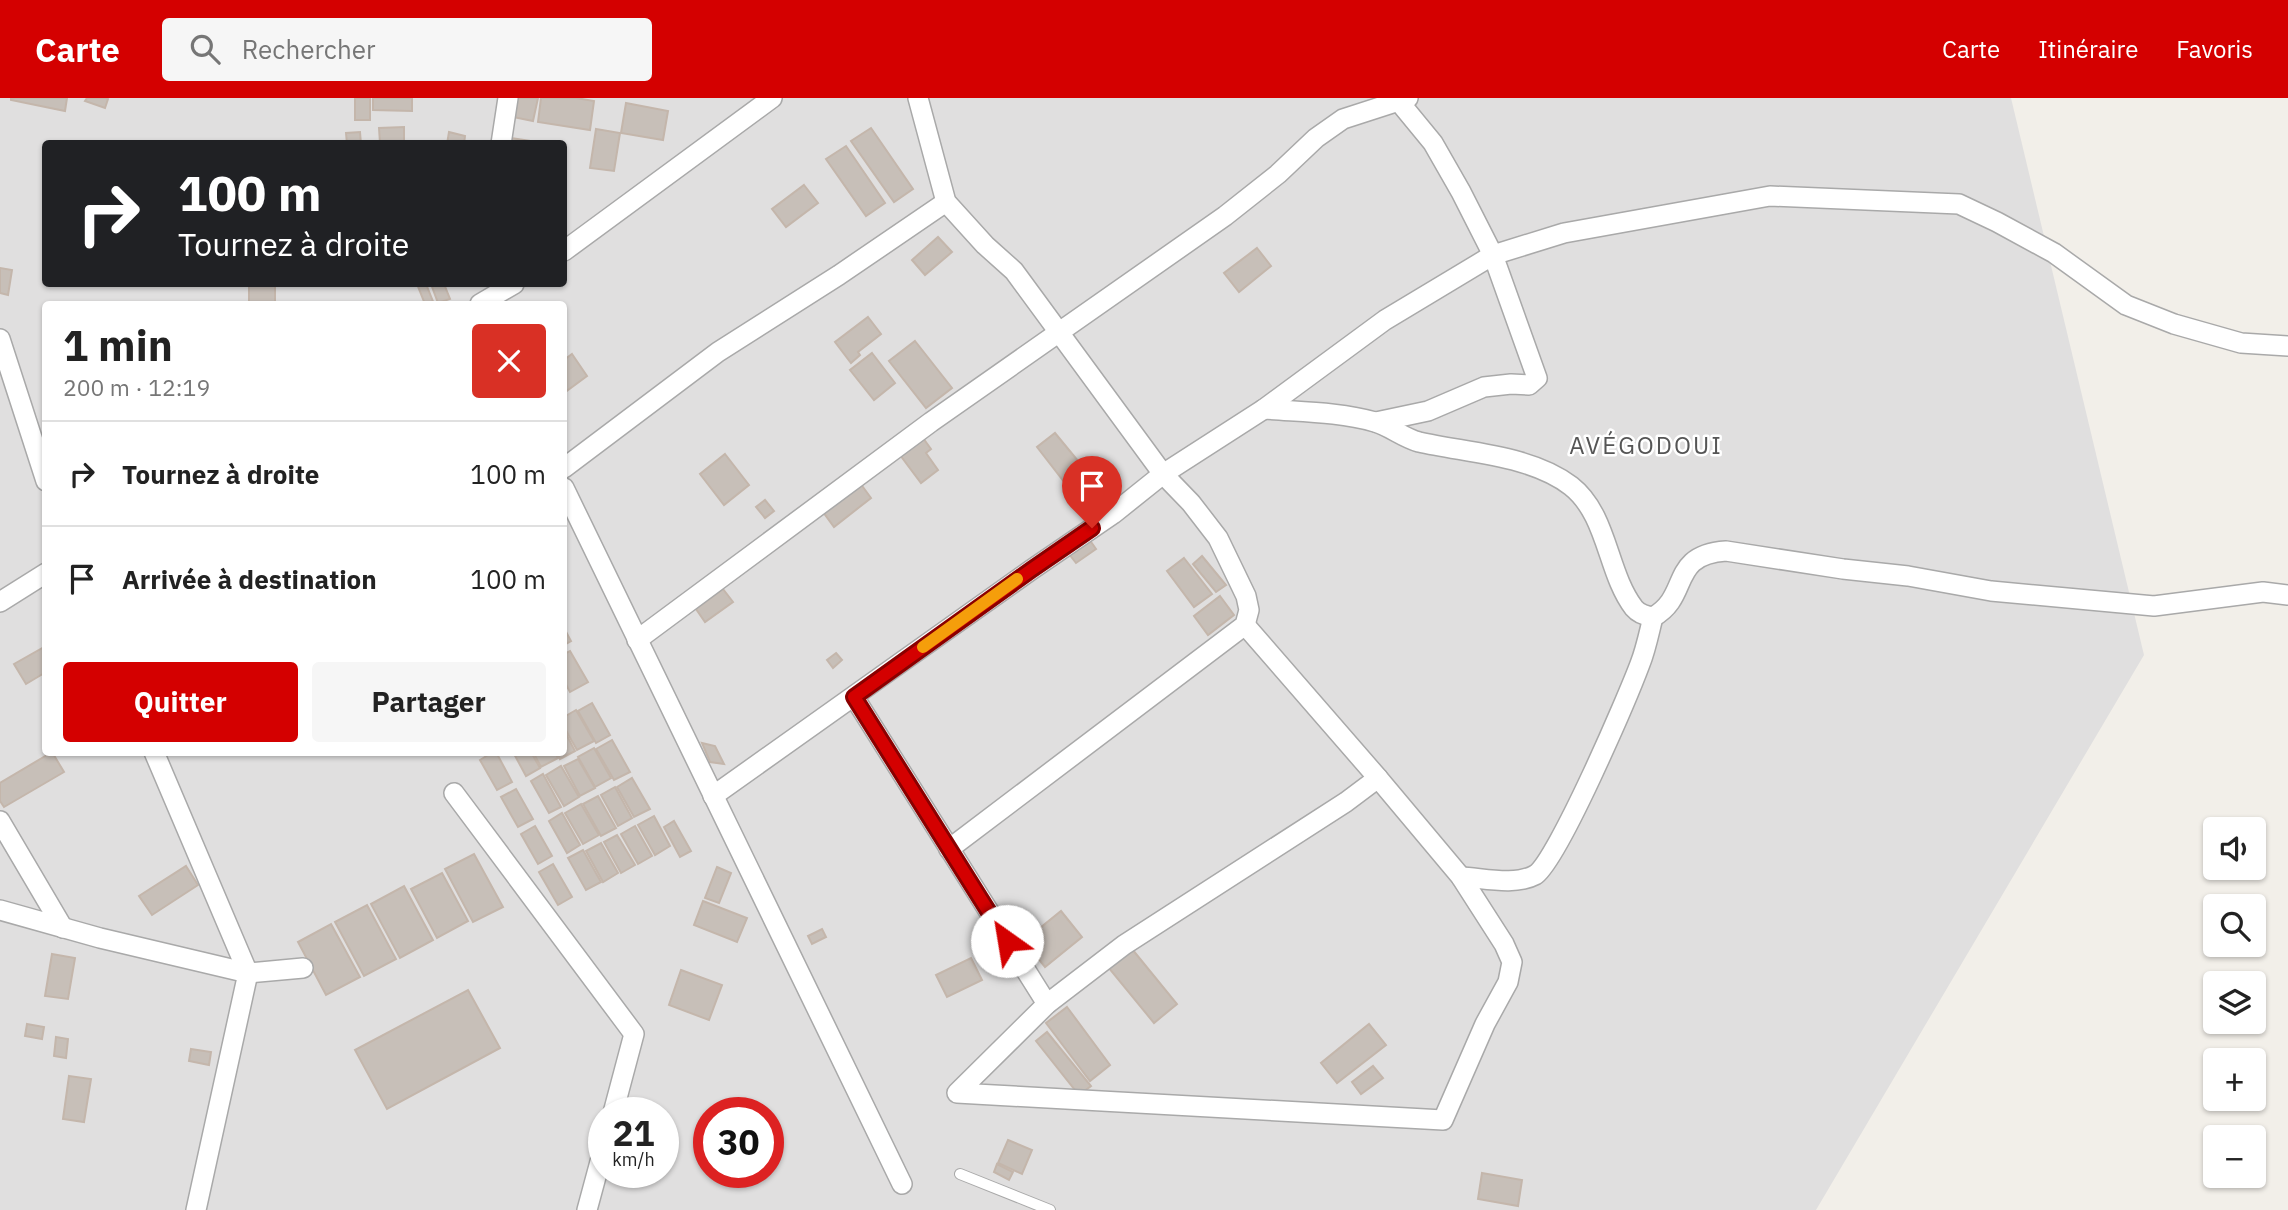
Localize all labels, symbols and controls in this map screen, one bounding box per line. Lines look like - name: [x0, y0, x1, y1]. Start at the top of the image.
- search box: [162, 18, 652, 81]
- text: Carte: [35, 28, 120, 71]
- icon: search: [186, 30, 224, 68]
- text: Rechercher: [242, 32, 376, 66]
- text: Carte: [1942, 33, 2000, 65]
- text: Itinéraire: [2038, 33, 2138, 65]
- text: Favoris: [2176, 33, 2253, 65]
- text: 100 m: [178, 161, 322, 224]
- icon: right: [63, 168, 154, 259]
- text: Tournez à droite: [178, 223, 409, 265]
- text: 1 min: [63, 318, 173, 373]
- button: close: [472, 324, 546, 398]
- text: 200 m · 12:19: [63, 372, 210, 402]
- district label: AVÉGODOUI: [1569, 429, 1723, 461]
- icon: right: [63, 455, 101, 493]
- pin: [1062, 456, 1122, 528]
- text: Tournez à droite: [122, 457, 319, 491]
- text: 100 m: [470, 457, 546, 491]
- icon: arrive: [1073, 467, 1111, 505]
- icon: arrive: [63, 560, 101, 598]
- text: Arrivée à destination: [122, 562, 377, 596]
- text: 100 m: [470, 562, 546, 596]
- button: Quitter: [63, 662, 298, 742]
- button: Partager: [312, 662, 546, 742]
- map controls: [2203, 817, 2266, 1188]
- button: sound: [2203, 817, 2266, 880]
- button: search: [2203, 894, 2266, 957]
- position arrow: [970, 904, 1044, 978]
- button: layers: [2203, 971, 2266, 1034]
- button: +: [2203, 1048, 2266, 1111]
- speed limit sign: 30: [693, 1097, 784, 1188]
- text: 21: [612, 1110, 655, 1156]
- button: −: [2203, 1125, 2266, 1188]
- text: km/h: [612, 1148, 655, 1171]

